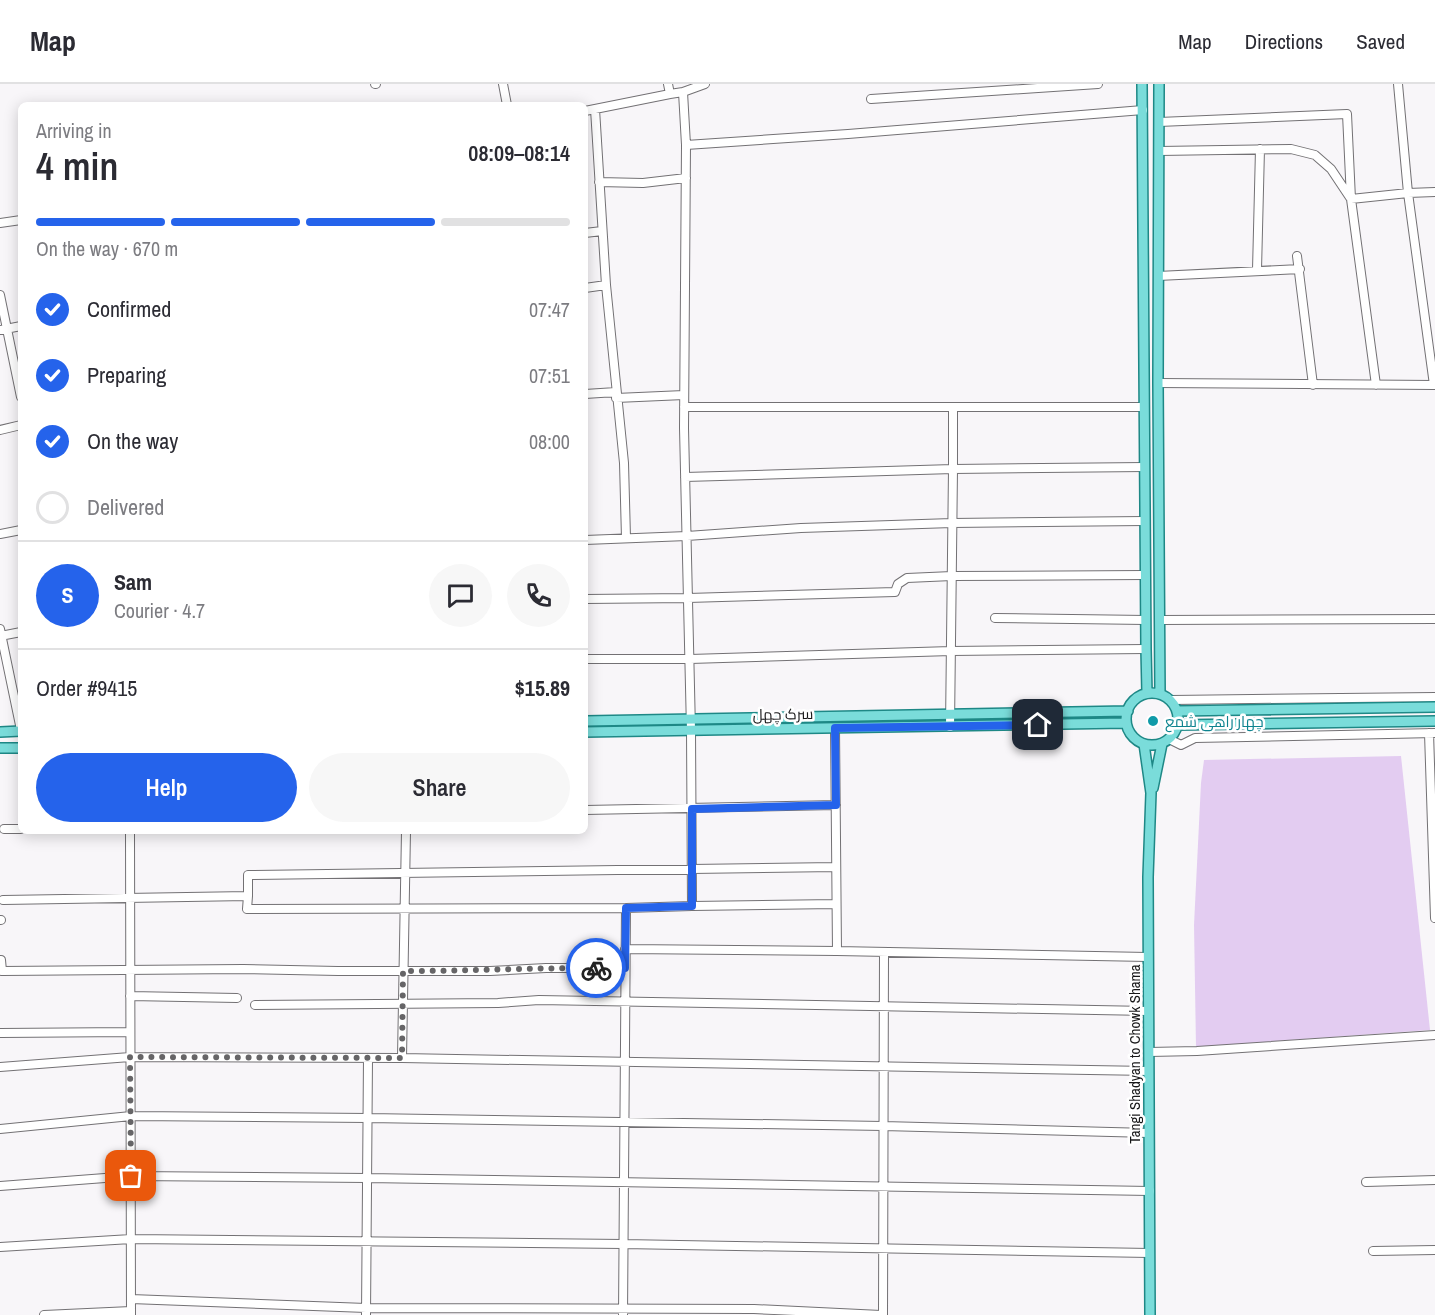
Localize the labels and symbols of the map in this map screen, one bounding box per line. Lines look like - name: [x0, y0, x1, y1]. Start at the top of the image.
- pin: [1012, 699, 1063, 750]
- street label: سرک چهل: [753, 703, 813, 725]
- place label: چهار راهی شمع: [1165, 711, 1264, 733]
- marker: چهار راهی شمع: [1146, 714, 1160, 728]
- courier: [566, 938, 626, 998]
- street label: Tangi Shadyan to Chowk Shama: [1124, 964, 1145, 1144]
- pin: [105, 1150, 156, 1201]

